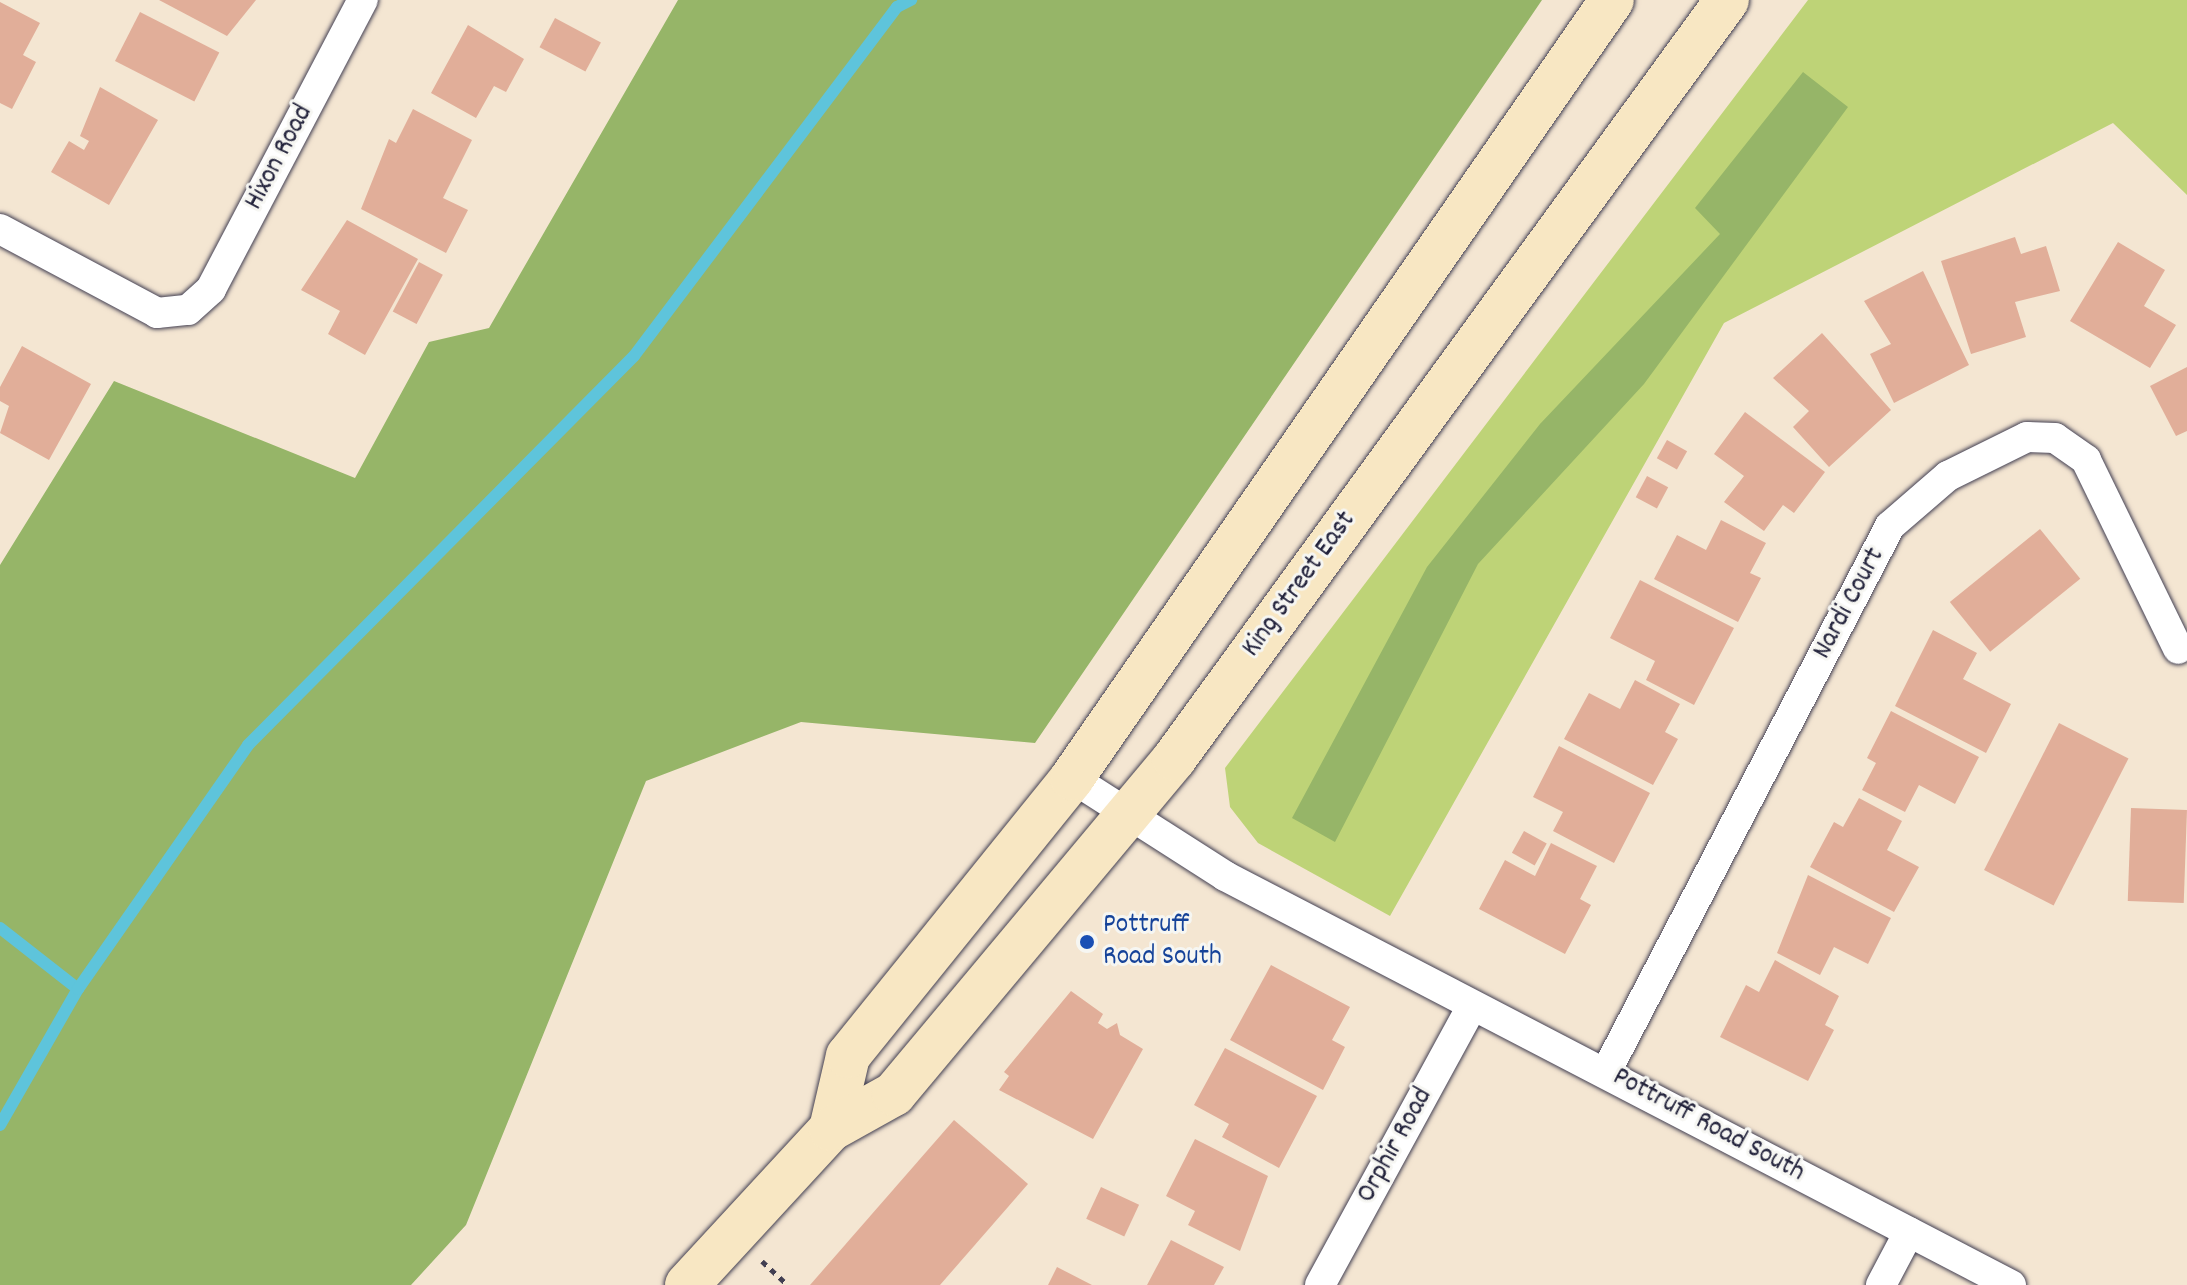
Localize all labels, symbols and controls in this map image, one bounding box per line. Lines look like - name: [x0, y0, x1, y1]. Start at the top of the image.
- street label: Hixon Road: [238, 100, 322, 216]
- street label: King Street East: [1236, 506, 1364, 664]
- street label: Nardi Court: [1807, 543, 1893, 665]
- place label: Pottruff Road South: [1103, 909, 1222, 975]
- marker: Pottruff Road South: [1078, 933, 1096, 951]
- street label: Pottruff Road South: [1606, 1061, 1810, 1191]
- street label: Orphir Road: [1351, 1083, 1441, 1209]

